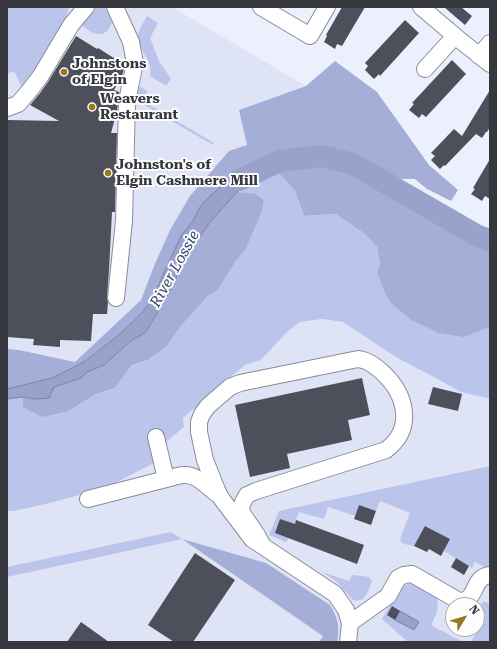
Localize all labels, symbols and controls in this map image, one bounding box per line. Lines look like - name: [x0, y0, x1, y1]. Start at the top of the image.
- place label: Johnstons of Elgin: [72, 56, 146, 88]
- marker: Johnstons of Elgin: [59, 67, 69, 77]
- place label: Weavers Restaurant: [100, 91, 178, 124]
- marker: Weavers Restaurant: [87, 102, 97, 112]
- place label: Johnston's of Elgin Cashmere Mill: [116, 157, 258, 190]
- marker: Johnston's of Elgin Cashmere Mill: [103, 168, 113, 178]
- water label: River Lossie: [147, 228, 203, 310]
- north arrow: [445, 597, 485, 637]
- text: N: [466, 603, 482, 617]

